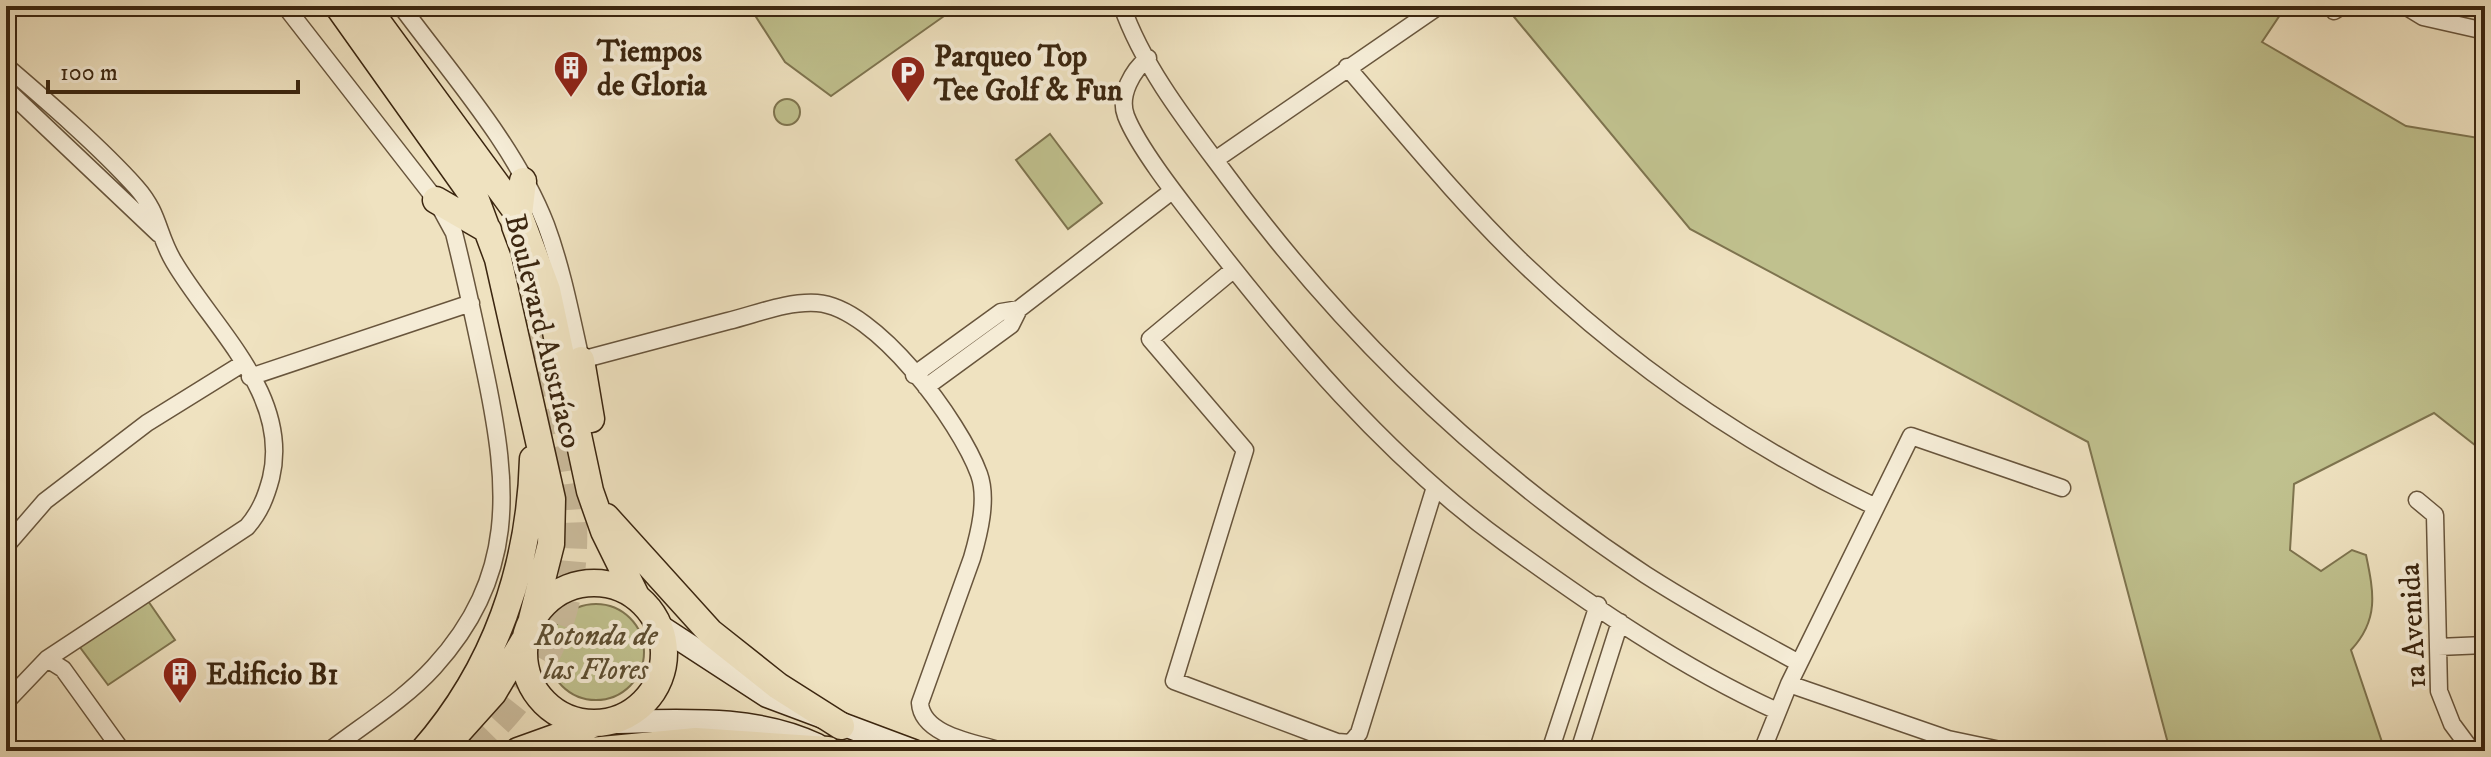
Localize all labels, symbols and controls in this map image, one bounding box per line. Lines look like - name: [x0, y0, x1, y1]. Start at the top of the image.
- place label: Tiempos de Gloria: [596, 34, 708, 105]
- place label: Parqueo Top Tee Golf & Fun: [933, 39, 1123, 110]
- scale bar: [48, 44, 298, 94]
- building icon: Tiempos de Gloria: [552, 49, 590, 99]
- parking icon: Parqueo Top Tee Golf & Fun: [889, 54, 927, 104]
- text: 100 m: [60, 58, 118, 88]
- street label: Boulevard Austríaco: [496, 210, 590, 452]
- street label: 1a Avenida: [2392, 562, 2435, 689]
- park label: Rotonda de las Flores: [533, 618, 659, 689]
- building icon: Edificio B1: [161, 655, 199, 705]
- place label: Edificio B1: [206, 657, 339, 694]

